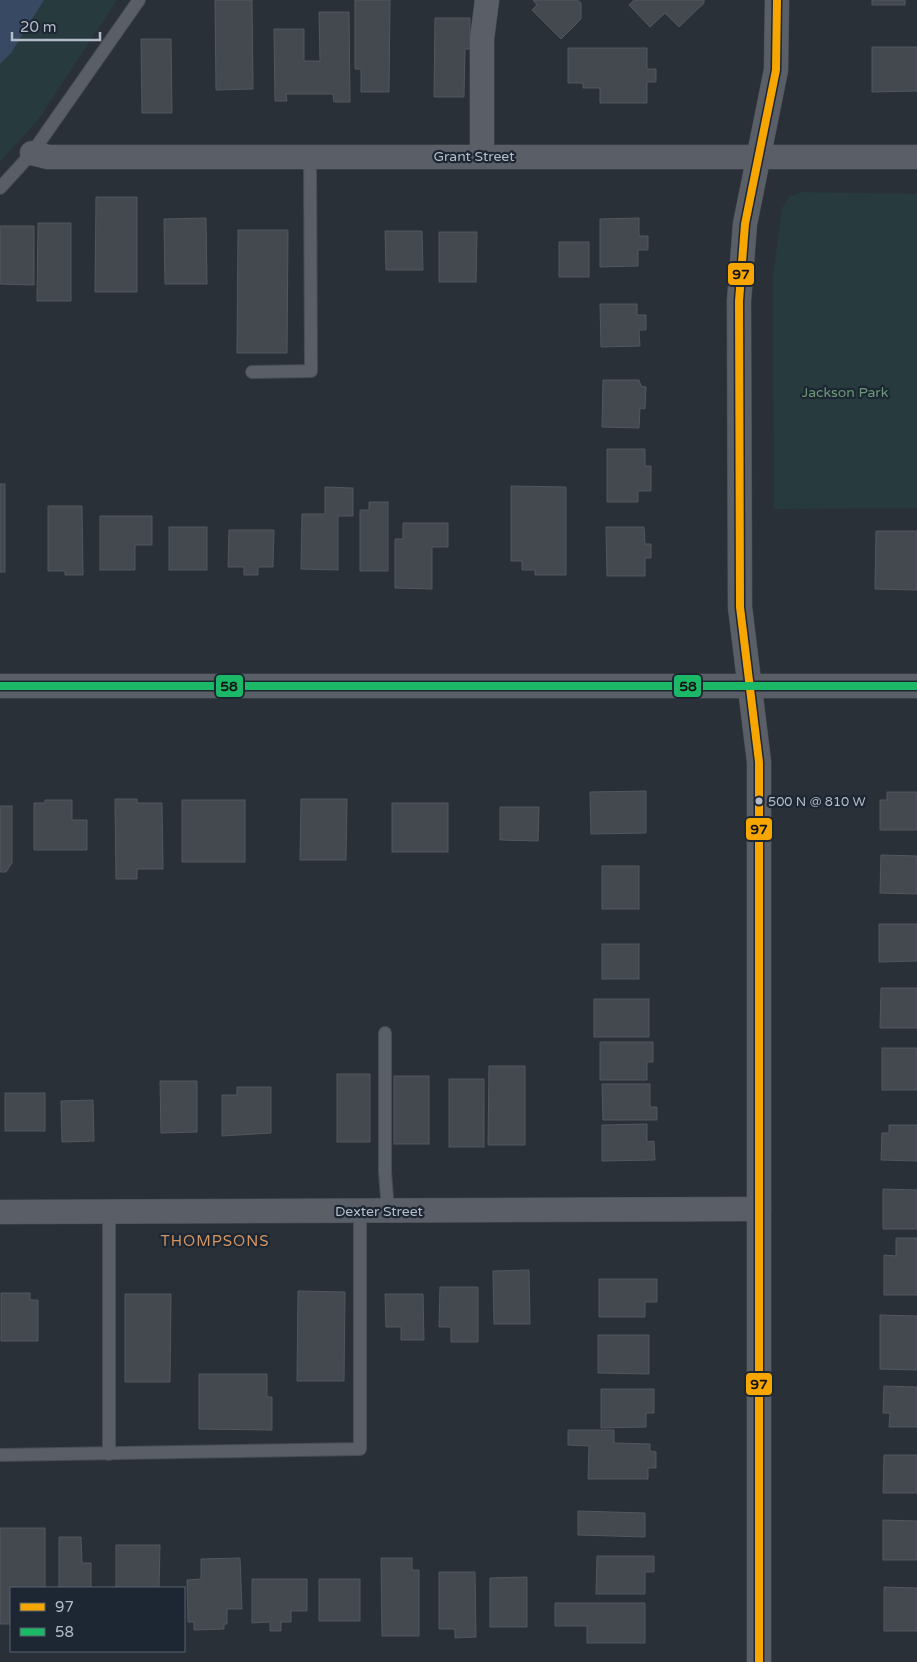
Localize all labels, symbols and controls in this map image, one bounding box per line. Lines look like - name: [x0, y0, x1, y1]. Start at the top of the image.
- scale bar: [12, 10, 100, 42]
- text: 20 m: [20, 18, 57, 36]
- street label: Grant Street: [433, 148, 515, 165]
- line badge: 97: [727, 262, 755, 286]
- text: 97: [732, 266, 750, 283]
- park label: Jackson Park: [802, 384, 889, 401]
- line badge: 58: [215, 674, 244, 698]
- line badge: 58: [673, 674, 702, 698]
- text: 58: [220, 678, 238, 695]
- text: 58: [679, 678, 697, 695]
- place label: 500 N @ 810 W: [768, 794, 866, 810]
- marker: 500 N @ 810 W: [754, 796, 764, 806]
- line badge: 97: [745, 817, 773, 841]
- text: 97: [750, 821, 768, 838]
- street label: Dexter Street: [335, 1203, 424, 1220]
- district label: THOMPSONS: [161, 1232, 269, 1250]
- line badge: 97: [745, 1372, 773, 1396]
- text: 97: [750, 1376, 768, 1393]
- legend: [10, 1587, 185, 1652]
- text: 97: [55, 1598, 74, 1616]
- text: 58: [55, 1623, 74, 1641]

